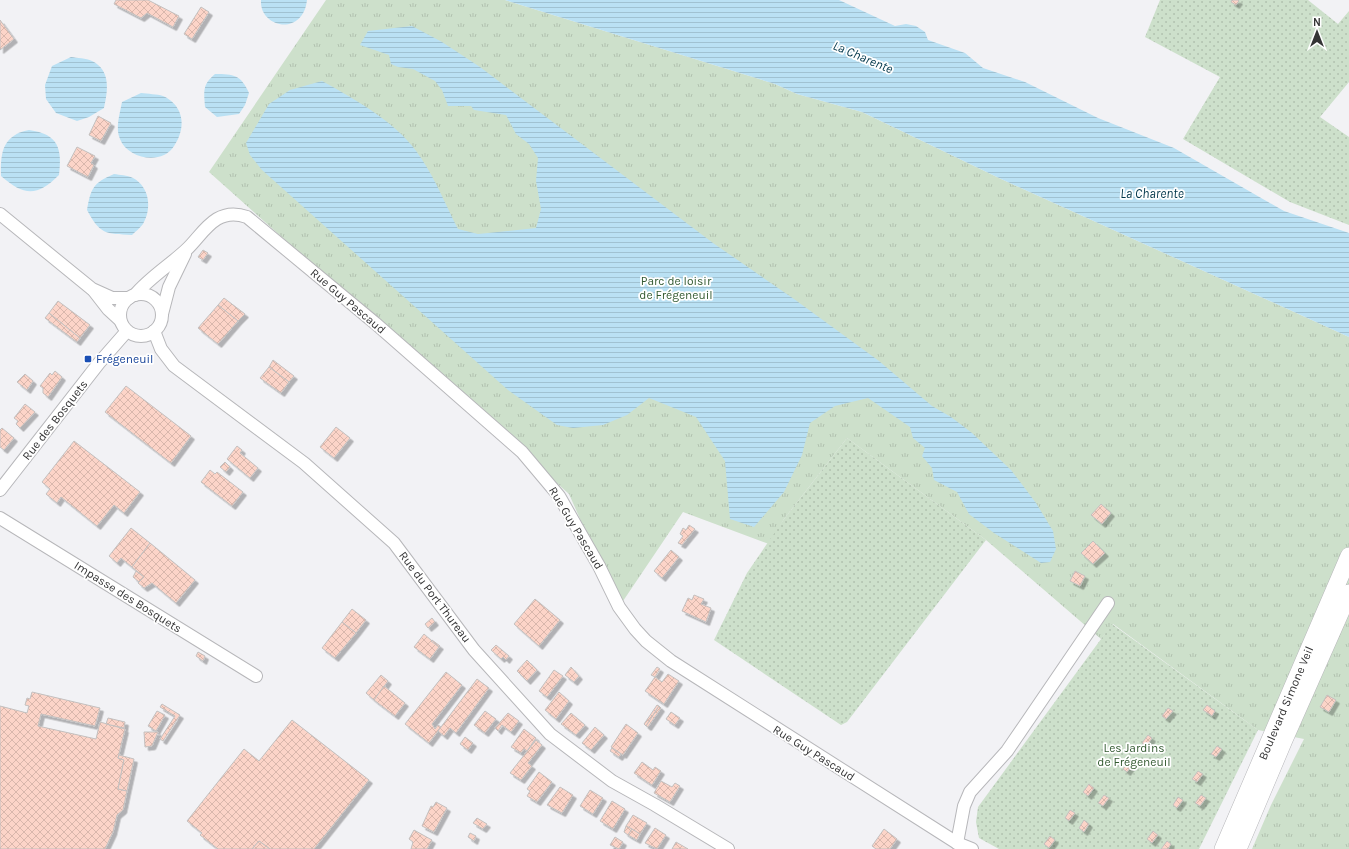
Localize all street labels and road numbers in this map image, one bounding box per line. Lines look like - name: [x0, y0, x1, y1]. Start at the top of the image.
- street label: Rue Guy Pascaud: [308, 265, 388, 337]
- street label: Rue des Bosquets: [19, 377, 91, 463]
- street label: Rue Guy Pascaud: [546, 484, 606, 572]
- street label: Rue du Port Thureau: [396, 549, 474, 645]
- street label: Impasse des Bosquets: [72, 558, 184, 636]
- street label: Boulevard Simone Veil: [1256, 644, 1316, 762]
- street label: Rue Guy Pascaud: [771, 722, 857, 784]

